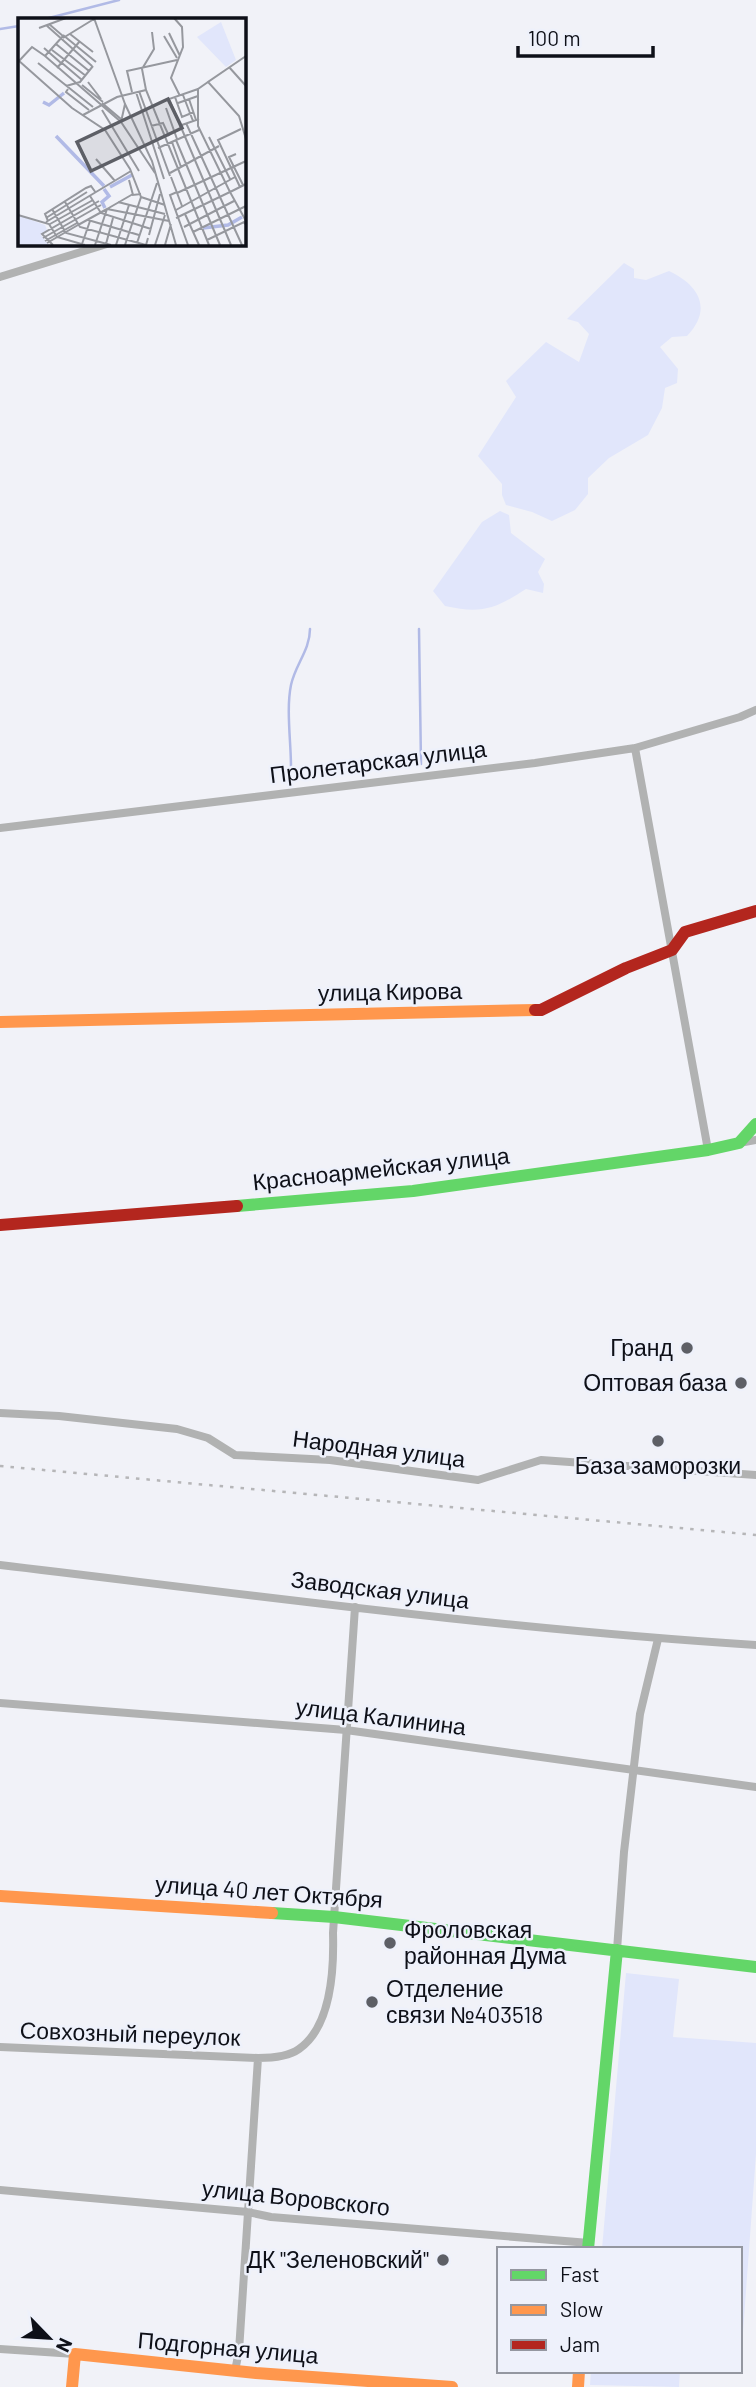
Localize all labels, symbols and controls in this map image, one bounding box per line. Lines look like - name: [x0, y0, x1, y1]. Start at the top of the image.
- scale bar: [518, 14, 653, 58]
- inset map: [18, 18, 245, 245]
- text: 100 m: [528, 25, 581, 50]
- street label: Пролетарская улица: [268, 734, 488, 788]
- street label: улица Кирова: [318, 976, 463, 1006]
- street label: Красноармейская улица: [251, 1141, 511, 1195]
- place label: Гранд: [610, 1333, 674, 1361]
- marker: Гранд: [679, 1340, 695, 1356]
- place label: Оптовая база: [583, 1368, 727, 1396]
- marker: Оптовая база: [733, 1375, 749, 1391]
- street label: Народная улица: [291, 1424, 467, 1473]
- marker: База заморозки: [650, 1433, 666, 1449]
- place label: База заморозки: [575, 1451, 741, 1479]
- street label: Заводская улица: [289, 1564, 471, 1614]
- street label: улица Калинина: [294, 1692, 468, 1740]
- street label: улица 40 лет Октября: [154, 1869, 384, 1913]
- place label: Фроловская районная Дума: [404, 1915, 567, 1969]
- marker: Фроловская районная Дума: [382, 1935, 398, 1951]
- place label: Отделение связи №403518: [386, 1974, 543, 2028]
- marker: Отделение связи №403518: [364, 1994, 380, 2010]
- street label: Совхозный переулок: [19, 2015, 242, 2051]
- street label: улица Воровского: [201, 2173, 391, 2221]
- place label: ДК "Зеленовский": [246, 2245, 429, 2273]
- legend: [497, 2247, 742, 2373]
- marker: ДК "Зеленовский": [435, 2252, 451, 2268]
- text: Fast: [560, 2261, 600, 2286]
- text: Slow: [560, 2296, 603, 2321]
- north arrow: [14, 2303, 84, 2373]
- street label: Подгорная улица: [136, 2325, 320, 2369]
- text: Jam: [560, 2331, 600, 2356]
- text: N: [52, 2335, 78, 2356]

